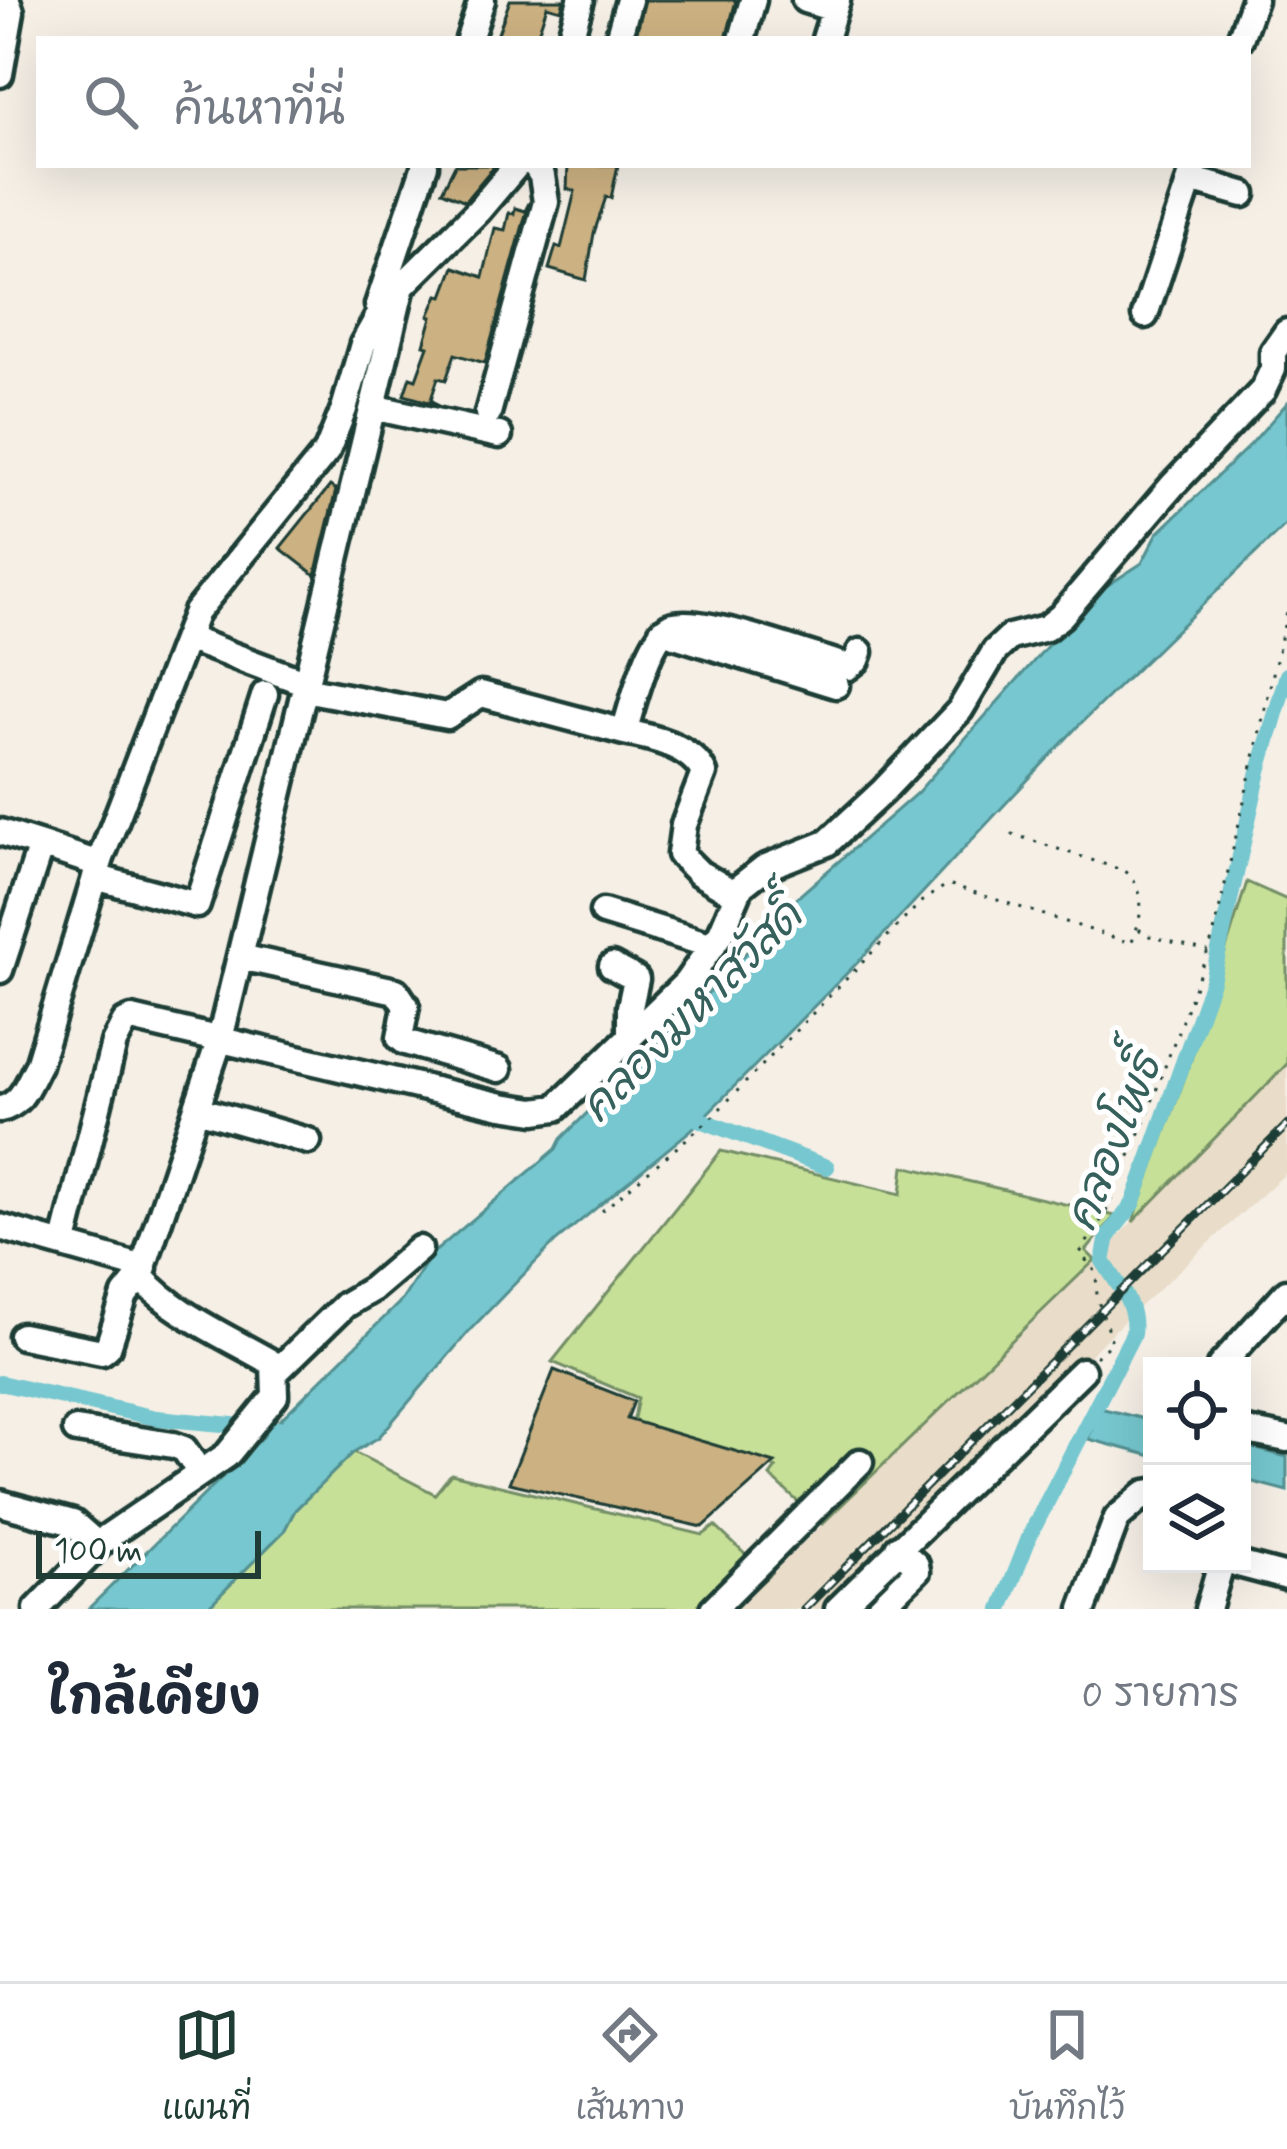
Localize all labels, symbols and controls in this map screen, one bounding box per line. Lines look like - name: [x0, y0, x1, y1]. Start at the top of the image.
- search box: [36, 36, 1251, 168]
- icon: search: [78, 69, 144, 135]
- text: ค้นหาที่นี่: [174, 82, 345, 141]
- water label: คลองมหาสวัสดิ์: [559, 871, 825, 1136]
- water label: คลองโพธิ์: [1041, 1029, 1182, 1240]
- map controls: [1143, 1357, 1251, 1573]
- button: locate: [1143, 1357, 1251, 1465]
- button: layers: [1143, 1465, 1251, 1573]
- scale bar: [36, 1525, 261, 1578]
- text: 100 m: [54, 1530, 143, 1574]
- text: ใกล้เคียง: [48, 1666, 260, 1732]
- text: 0 รายการ: [1082, 1670, 1239, 1721]
- tab: แผนที่: [162, 2002, 251, 2132]
- tab: เส้นทาง: [575, 2002, 685, 2132]
- tab: บันทึกไว้: [1009, 2002, 1125, 2132]

